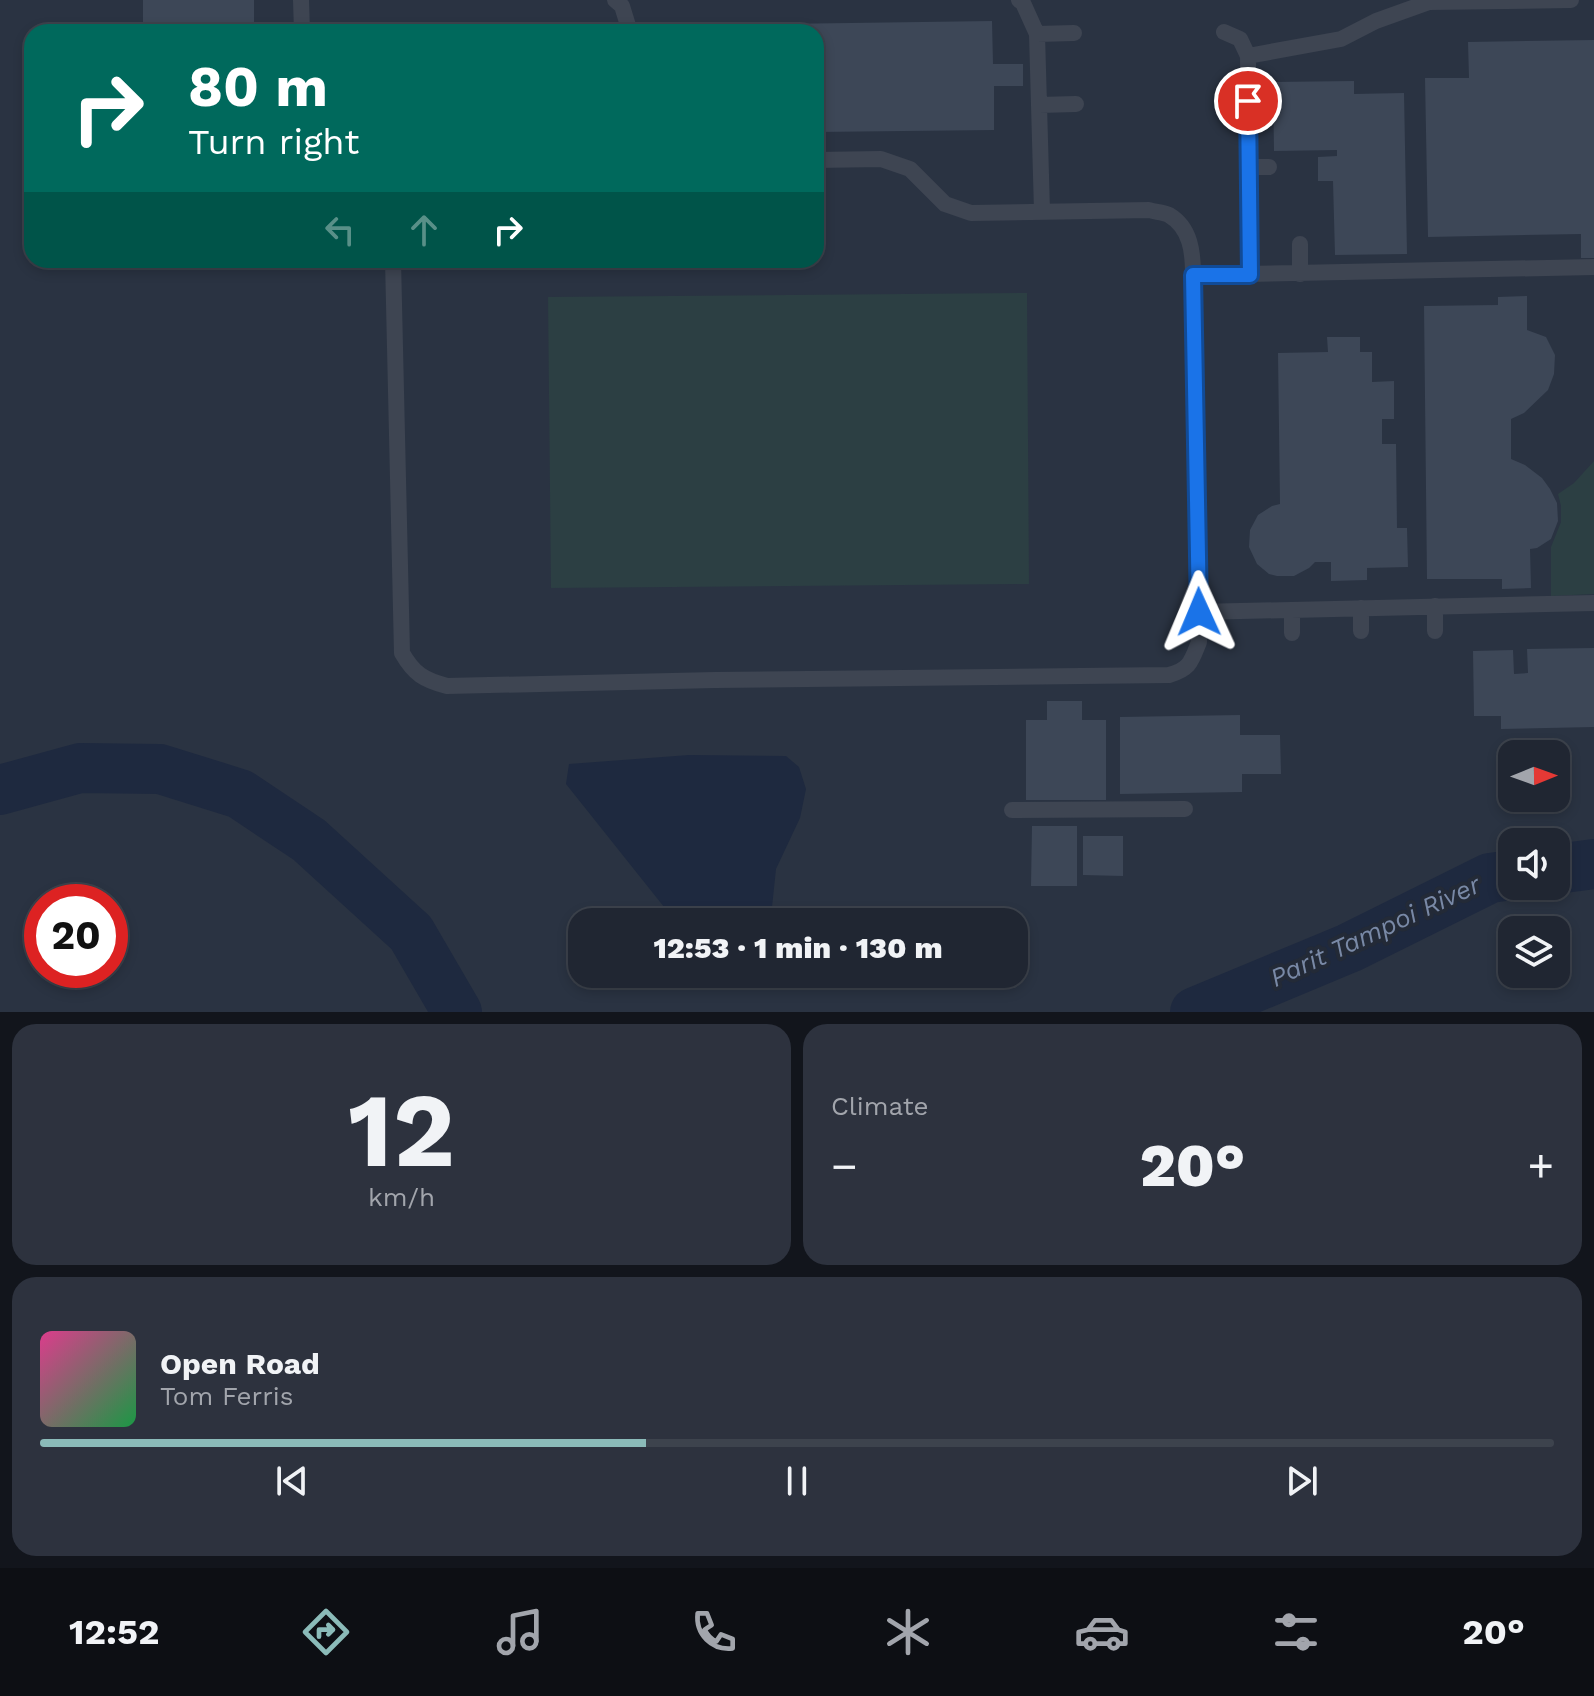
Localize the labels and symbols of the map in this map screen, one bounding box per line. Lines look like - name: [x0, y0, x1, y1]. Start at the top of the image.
- pin: [1214, 67, 1282, 135]
- position arrow: [1157, 570, 1241, 654]
- north arrow: [1498, 740, 1570, 812]
- water label: Parit Tampoi River: [1265, 869, 1486, 993]
- speed limit sign: 20: [24, 884, 128, 988]

